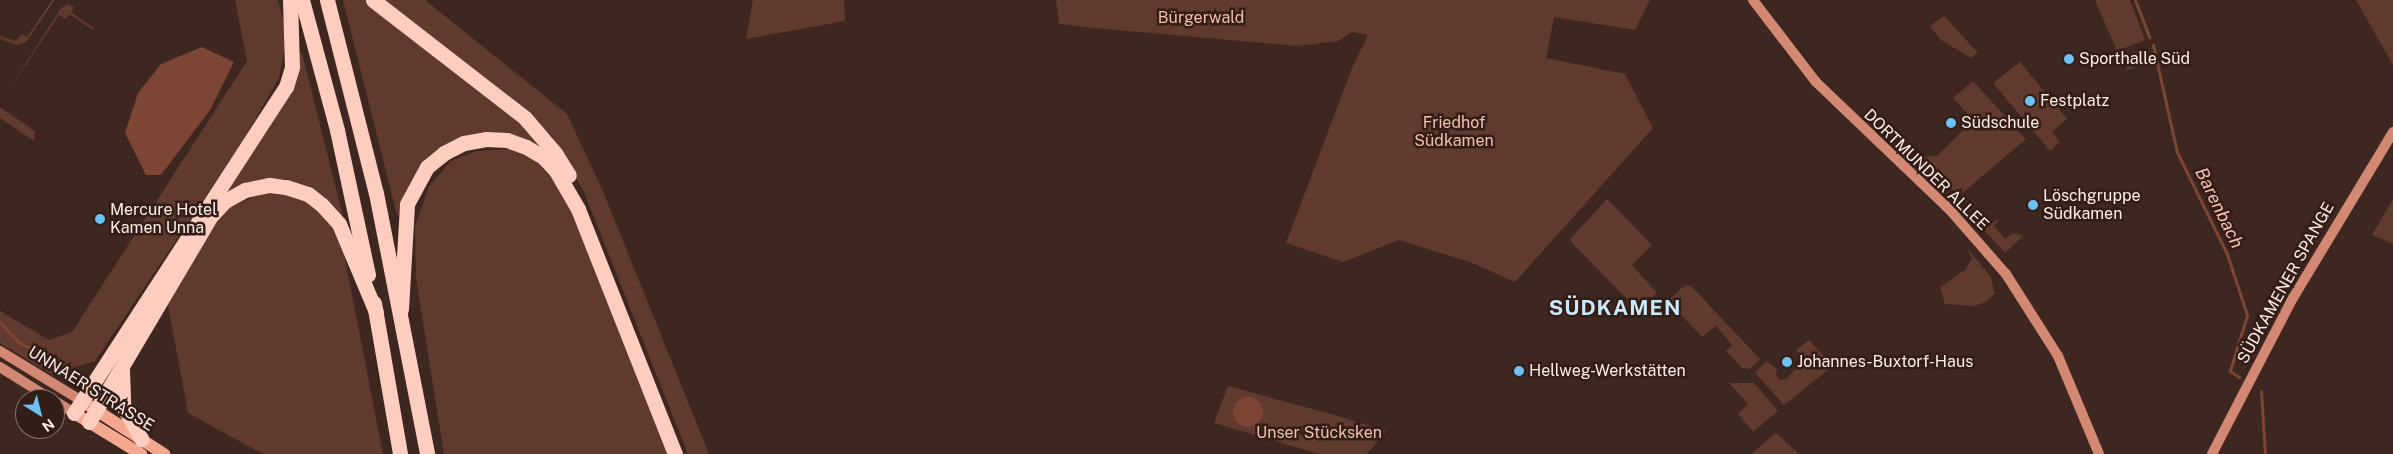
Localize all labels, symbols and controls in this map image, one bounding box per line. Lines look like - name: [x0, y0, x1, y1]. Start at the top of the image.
- park label: Bürgerwald: [1158, 8, 1244, 28]
- place label: Sporthalle Süd: [2079, 49, 2190, 69]
- marker: Sporthalle Süd: [2063, 53, 2075, 65]
- place label: Festplatz: [2040, 91, 2109, 111]
- marker: Festplatz: [2024, 95, 2036, 107]
- street label: DORTMUNDER ALLEE: [1860, 105, 1992, 235]
- park label: Friedhof Südkamen: [1414, 113, 1494, 151]
- place label: Südschule: [1961, 113, 2039, 133]
- marker: Südschule: [1945, 117, 1957, 129]
- water label: Barenbach: [2190, 164, 2248, 252]
- place label: Löschgruppe Südkamen: [2043, 186, 2141, 224]
- marker: Löschgruppe Südkamen: [2027, 199, 2039, 211]
- street label: SÜDKAMENER SPANGE: [2234, 199, 2338, 367]
- place label: Mercure Hotel Kamen Unna: [110, 200, 217, 238]
- marker: Mercure Hotel Kamen Unna: [94, 213, 106, 225]
- district label: SÜDKAMEN: [1548, 295, 1682, 321]
- street label: UNNAER STRASSE: [25, 342, 157, 436]
- place label: Johannes-Buxtorf-Haus: [1797, 352, 1973, 372]
- marker: Johannes-Buxtorf-Haus: [1781, 356, 1793, 368]
- place label: Hellweg-Werkstätten: [1529, 361, 1686, 381]
- marker: Hellweg-Werkstätten: [1513, 365, 1525, 377]
- north arrow: [15, 389, 65, 439]
- park label: Unser Stücksken: [1256, 423, 1382, 443]

